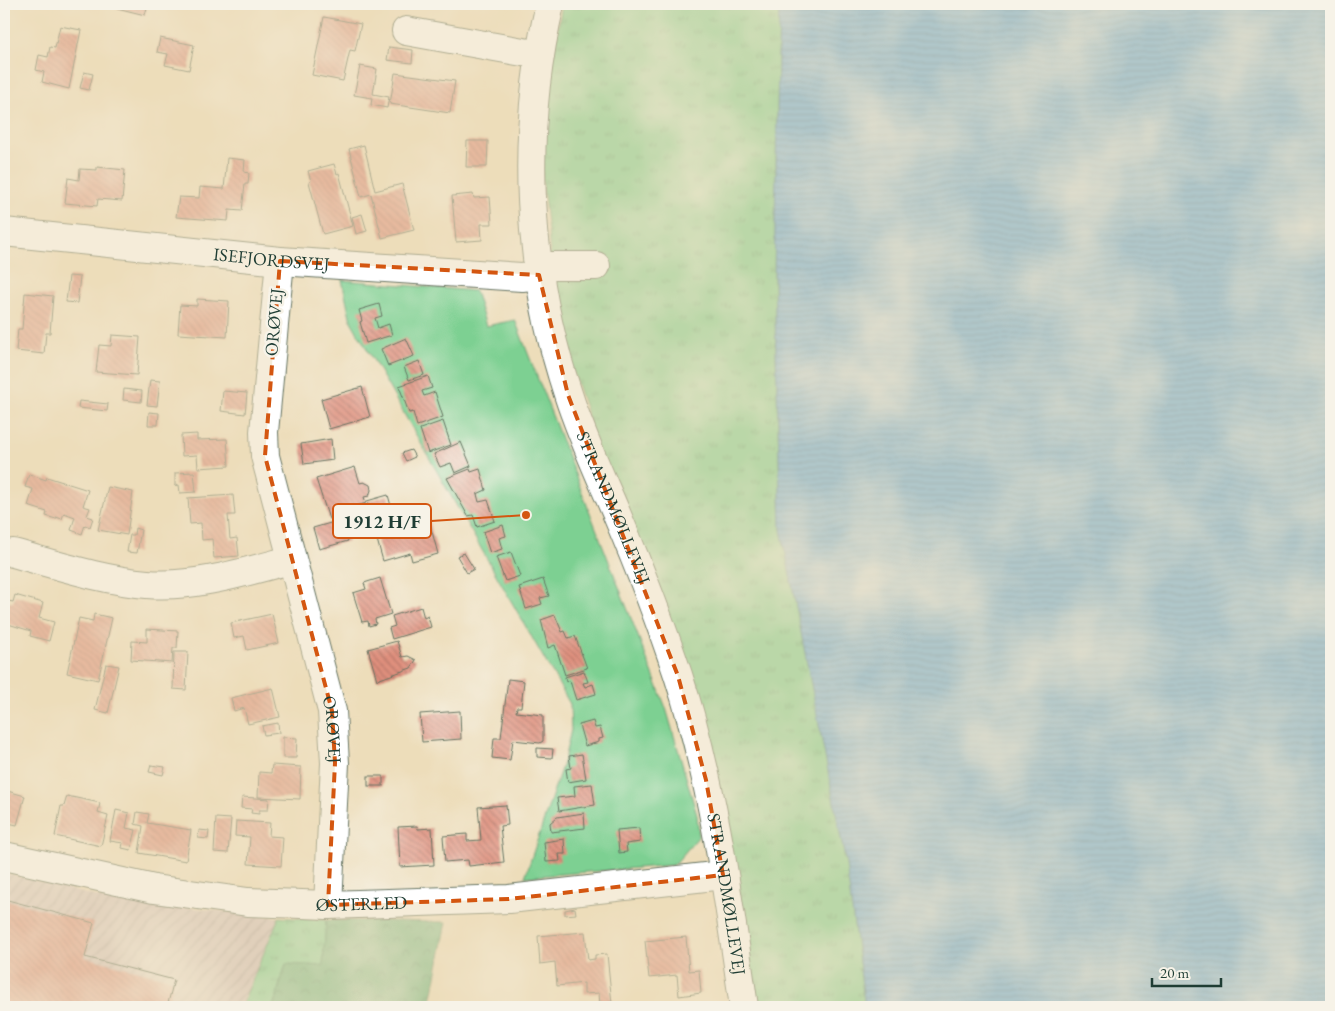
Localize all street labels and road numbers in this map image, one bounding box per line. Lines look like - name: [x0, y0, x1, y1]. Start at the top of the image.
- street label: ISEFJORDSVEJ: [212, 242, 331, 275]
- street label: ORØVEJ: [259, 287, 288, 357]
- street label: STRANDMØLLEVEJ: [571, 428, 656, 588]
- street label: ORØVEJ: [317, 693, 347, 764]
- street label: STRANDMØLLEVEJ: [702, 811, 751, 977]
- street label: ØSTERLED: [315, 890, 408, 916]

